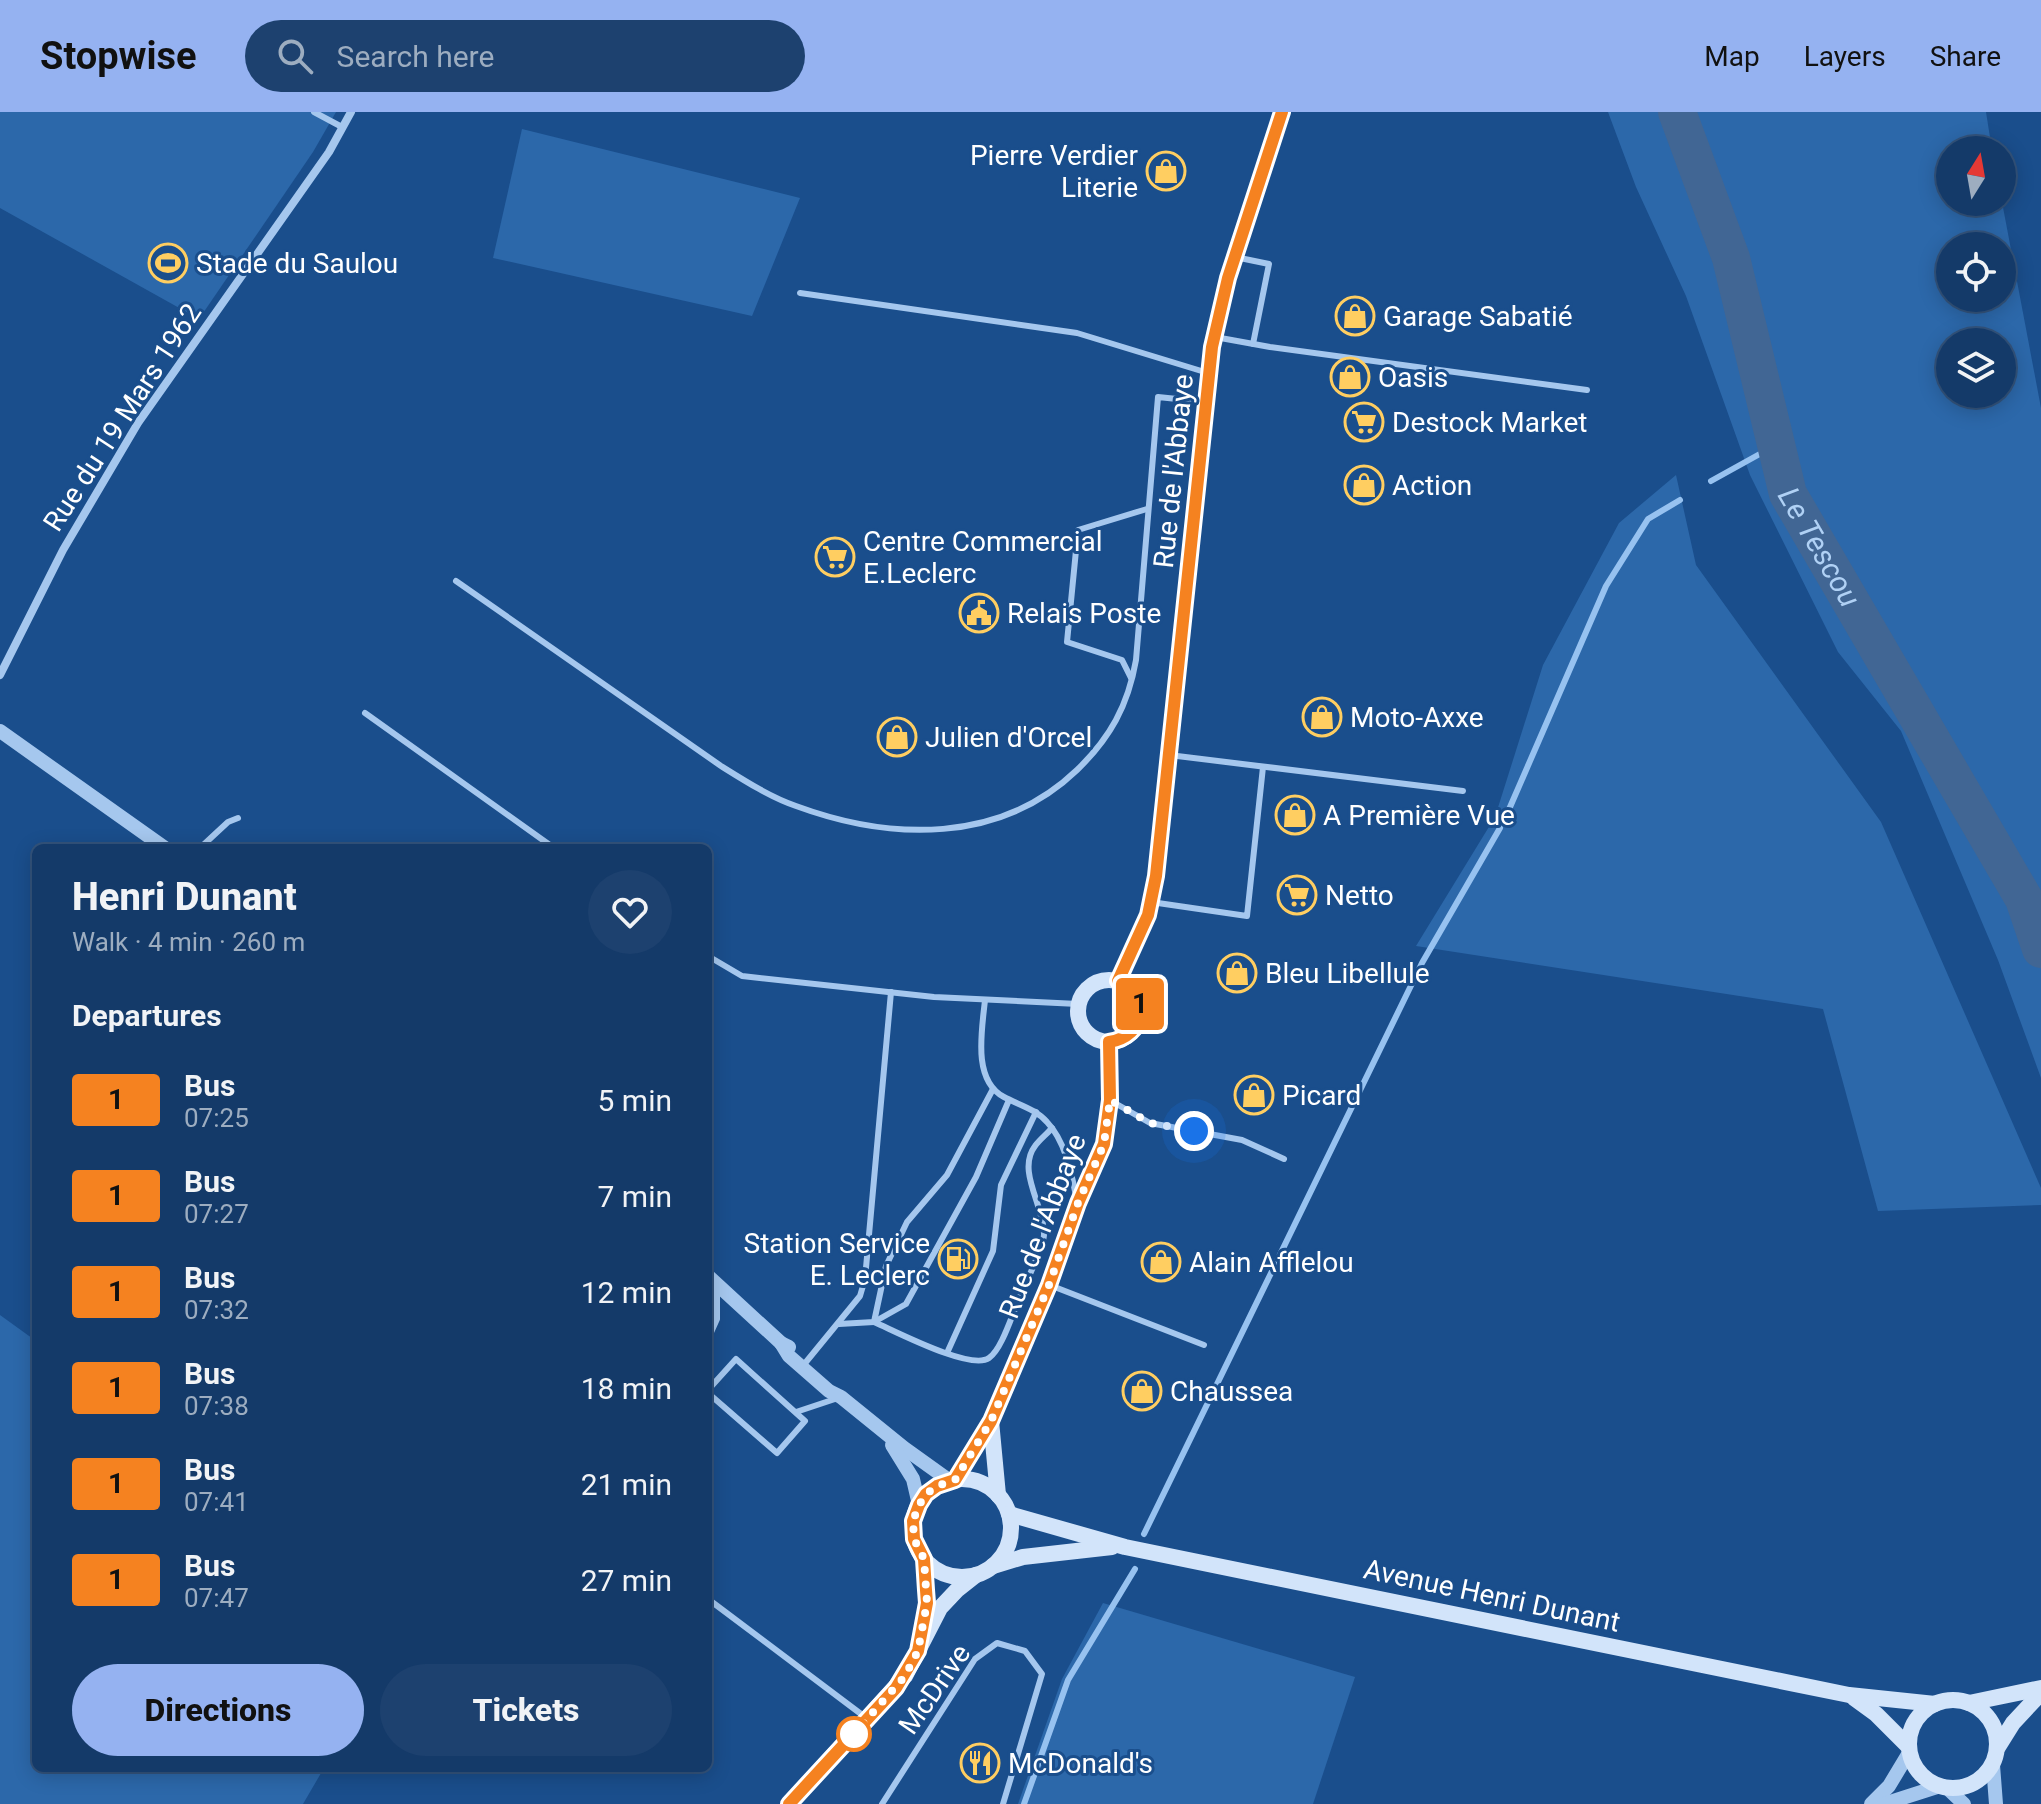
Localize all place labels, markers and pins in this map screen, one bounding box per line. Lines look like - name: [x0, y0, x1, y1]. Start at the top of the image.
- place label: Pierre Verdier Literie: [970, 139, 1139, 204]
- shop icon: Pierre Verdier Literie: [1145, 150, 1187, 192]
- sports icon: Stade du Saulou: [147, 242, 189, 284]
- place label: Stade du Saulou: [196, 247, 398, 280]
- shop icon: Garage Sabatié: [1334, 295, 1376, 337]
- place label: Garage Sabatié: [1383, 300, 1573, 333]
- shop icon: Oasis: [1329, 356, 1371, 398]
- place label: Oasis: [1378, 361, 1448, 394]
- supermarket icon: Destock Market: [1343, 401, 1385, 443]
- place label: Destock Market: [1392, 406, 1587, 439]
- shop icon: Action: [1343, 464, 1385, 506]
- place label: Action: [1392, 469, 1472, 502]
- place label: Centre Commercial E.Leclerc: [863, 525, 1103, 590]
- supermarket icon: Centre Commercial E.Leclerc: [814, 536, 856, 578]
- public building icon: Relais Poste: [958, 592, 1000, 634]
- place label: Relais Poste: [1007, 597, 1161, 630]
- shop icon: Moto-Axxe: [1301, 696, 1343, 738]
- place label: Moto-Axxe: [1350, 701, 1484, 734]
- shop icon: Julien d'Orcel: [876, 716, 918, 758]
- place label: Julien d'Orcel: [925, 721, 1092, 754]
- shop icon: A Première Vue: [1274, 794, 1316, 836]
- place label: A Première Vue: [1323, 799, 1515, 832]
- supermarket icon: Netto: [1276, 874, 1318, 916]
- place label: Netto: [1325, 879, 1394, 912]
- shop icon: Bleu Libellule: [1216, 952, 1258, 994]
- place label: Bleu Libellule: [1265, 957, 1430, 990]
- shop icon: Picard: [1233, 1074, 1275, 1116]
- place label: Picard: [1282, 1079, 1361, 1112]
- place label: Station Service E. Leclerc: [744, 1227, 930, 1292]
- fuel station icon: Station Service E. Leclerc: [937, 1238, 979, 1280]
- shop icon: Alain Afflelou: [1140, 1241, 1182, 1283]
- place label: Alain Afflelou: [1189, 1246, 1354, 1279]
- shop icon: Chaussea: [1121, 1370, 1163, 1412]
- place label: Chaussea: [1170, 1375, 1293, 1408]
- unlabelled marker: [837, 1717, 871, 1751]
- restaurant icon: McDonald's: [959, 1742, 1001, 1784]
- place label: McDonald's: [1008, 1747, 1153, 1780]

